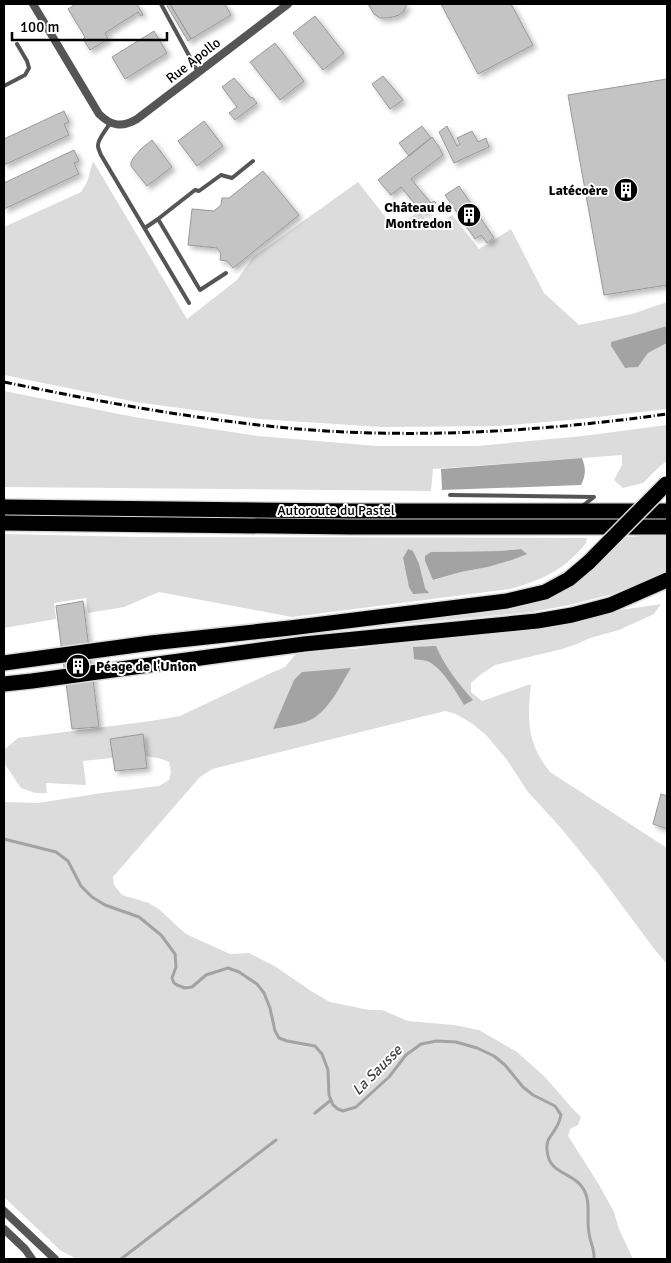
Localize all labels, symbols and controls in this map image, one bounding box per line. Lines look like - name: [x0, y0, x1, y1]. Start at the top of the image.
- scale bar: [12, 10, 168, 42]
- text: 100 m: [20, 18, 60, 36]
- street label: Rue Apollo: [163, 34, 224, 87]
- building icon: Latécoère: [613, 177, 639, 203]
- place label: Latécoère: [548, 182, 608, 199]
- place label: Château de Montredon: [384, 199, 452, 232]
- building icon: Château de Montredon: [456, 202, 482, 228]
- street label: Autoroute du Pastel: [277, 502, 395, 519]
- building icon: Péage de l'Union: [65, 653, 91, 679]
- place label: Péage de l'Union: [96, 658, 197, 675]
- water label: La Sausse: [348, 1040, 407, 1099]

